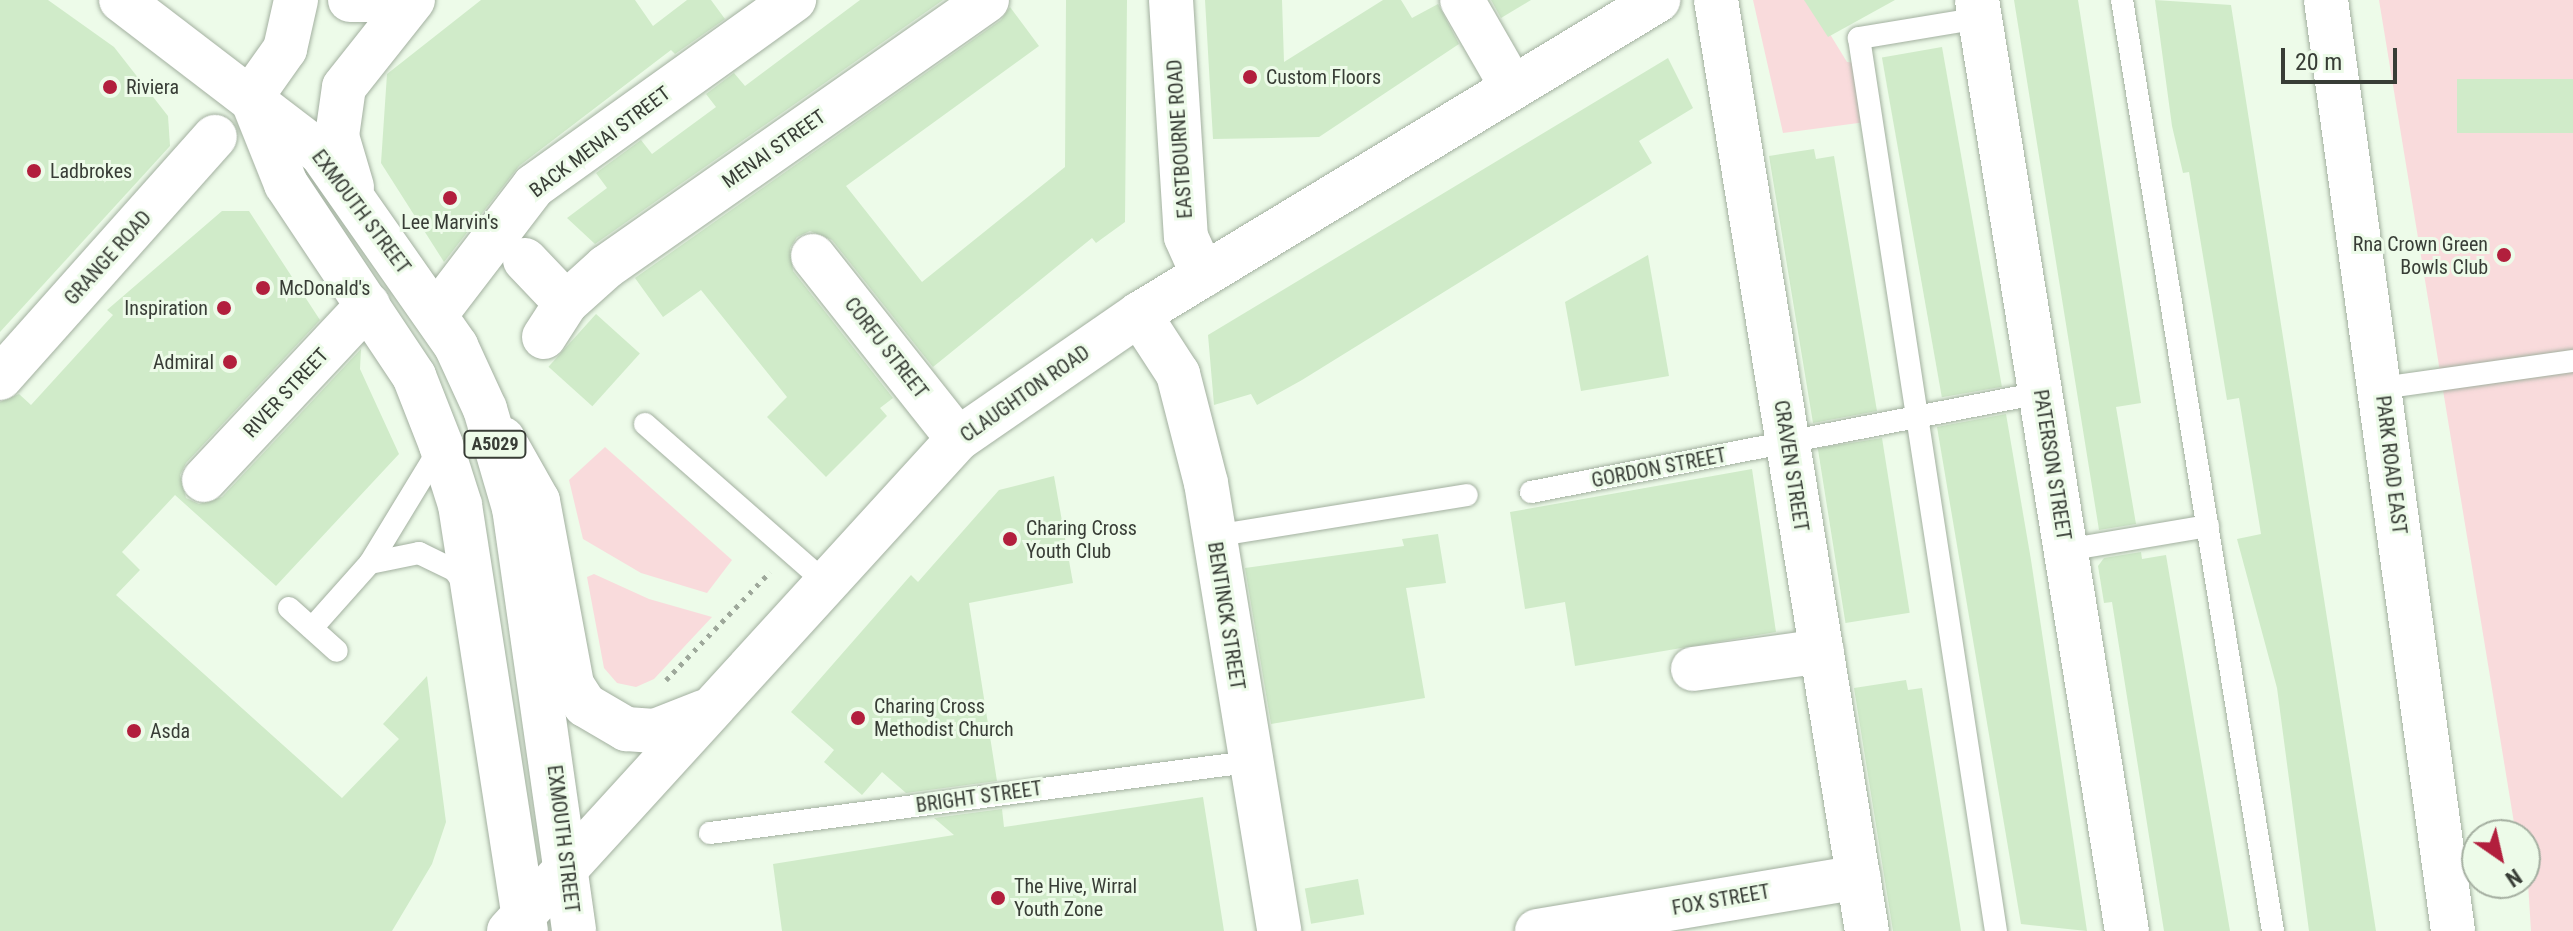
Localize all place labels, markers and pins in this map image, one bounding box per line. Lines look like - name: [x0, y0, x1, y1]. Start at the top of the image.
- place label: Custom Floors: [1266, 65, 1381, 89]
- marker: Custom Floors: [1241, 68, 1259, 86]
- place label: Riviera: [126, 75, 179, 99]
- marker: Riviera: [101, 78, 119, 96]
- place label: Ladbrokes: [50, 159, 132, 183]
- marker: Ladbrokes: [25, 162, 43, 180]
- marker: Lee Marvin's: [441, 189, 459, 207]
- place label: Lee Marvin's: [401, 210, 499, 234]
- place label: Rna Crown Green Bowls Club: [2353, 232, 2488, 279]
- marker: Rna Crown Green Bowls Club: [2495, 246, 2513, 264]
- place label: McDonald's: [279, 276, 370, 300]
- marker: McDonald's: [254, 279, 272, 297]
- place label: Inspiration: [124, 296, 208, 320]
- marker: Inspiration: [215, 299, 233, 317]
- place label: Admiral: [153, 350, 214, 374]
- marker: Admiral: [221, 353, 239, 371]
- place label: Charing Cross Youth Club: [1026, 516, 1137, 563]
- marker: Charing Cross Youth Club: [1001, 530, 1019, 548]
- place label: Charing Cross Methodist Church: [874, 694, 1014, 741]
- marker: Charing Cross Methodist Church: [849, 709, 867, 727]
- place label: Asda: [150, 719, 190, 743]
- marker: Asda: [125, 722, 143, 740]
- place label: The Hive, Wirral Youth Zone: [1014, 874, 1137, 921]
- marker: The Hive, Wirral Youth Zone: [989, 889, 1007, 907]

